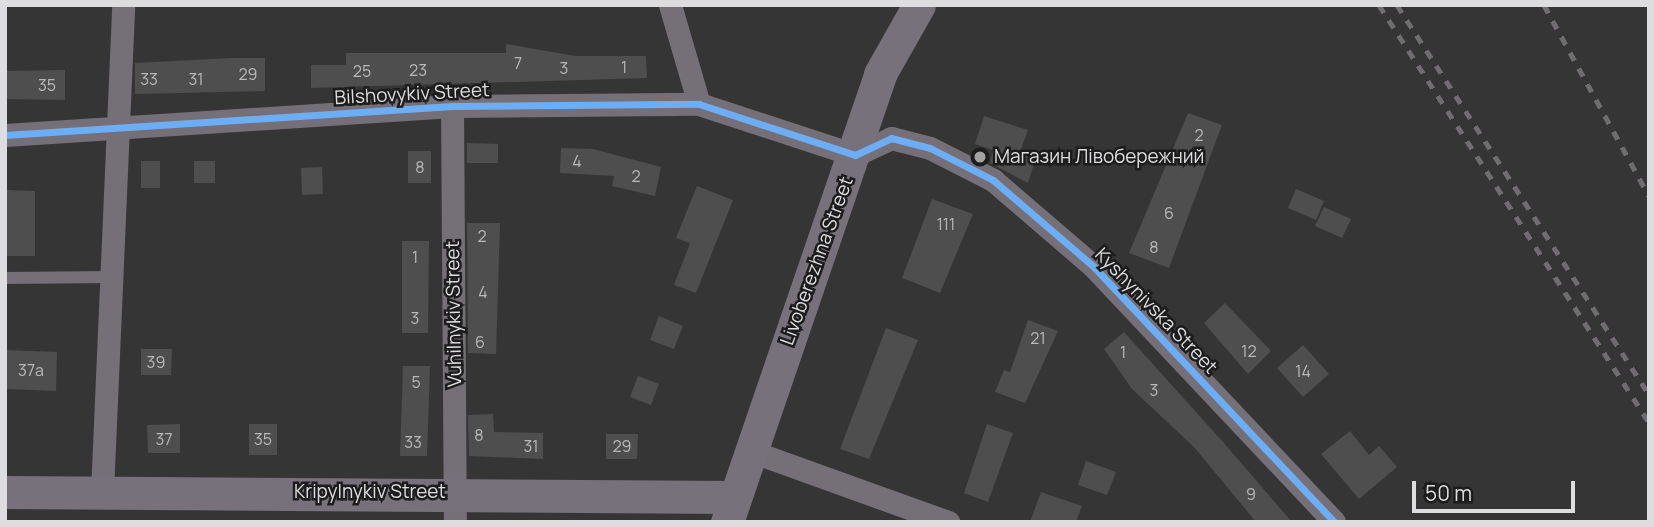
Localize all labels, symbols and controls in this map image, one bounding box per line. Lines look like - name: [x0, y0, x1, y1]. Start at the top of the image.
- house number: 7: [514, 53, 522, 73]
- house number: 1: [621, 57, 627, 77]
- house number: 3: [560, 58, 568, 78]
- house number: 23: [409, 60, 427, 80]
- house number: 25: [353, 61, 371, 81]
- house number: 29: [238, 64, 258, 84]
- house number: 33: [140, 69, 158, 89]
- house number: 31: [188, 69, 204, 89]
- house number: 35: [38, 75, 56, 95]
- street label: Bilshovykiv Street: [334, 79, 490, 109]
- house number: 2: [1194, 125, 1204, 145]
- place label: Магазин Лівобережний: [994, 146, 1204, 168]
- marker: Магазин Лівобережний: [972, 149, 988, 165]
- house number: 4: [572, 151, 582, 171]
- house number: 8: [415, 157, 425, 177]
- house number: 2: [631, 166, 641, 186]
- street label: Livoberezhna Street: [776, 174, 858, 348]
- house number: 6: [1164, 203, 1174, 223]
- house number: 111: [937, 214, 955, 234]
- house number: 2: [477, 226, 487, 246]
- house number: 8: [1149, 237, 1159, 257]
- street label: Vuhilnykiv Street: [441, 241, 467, 387]
- street label: Kyshynivska Street: [1090, 243, 1222, 379]
- house number: 1: [412, 247, 418, 267]
- house number: 4: [478, 282, 488, 302]
- house number: 3: [411, 308, 419, 328]
- house number: 21: [1030, 328, 1046, 348]
- house number: 6: [475, 332, 485, 352]
- house number: 12: [1241, 341, 1257, 361]
- house number: 1: [1120, 342, 1126, 362]
- house number: 39: [147, 352, 165, 372]
- house number: 37а: [18, 360, 44, 380]
- house number: 14: [1295, 361, 1311, 381]
- house number: 5: [411, 372, 421, 392]
- house number: 3: [1150, 380, 1158, 400]
- house number: 8: [474, 425, 484, 445]
- house number: 37: [156, 429, 172, 449]
- house number: 35: [254, 429, 272, 449]
- house number: 33: [404, 432, 422, 452]
- house number: 31: [523, 436, 539, 456]
- house number: 29: [612, 436, 632, 456]
- scale bar: [1416, 468, 1579, 512]
- text: 50 m: [1425, 479, 1472, 507]
- street label: Kripylnykiv Street: [294, 481, 446, 503]
- house number: 9: [1246, 484, 1256, 504]

